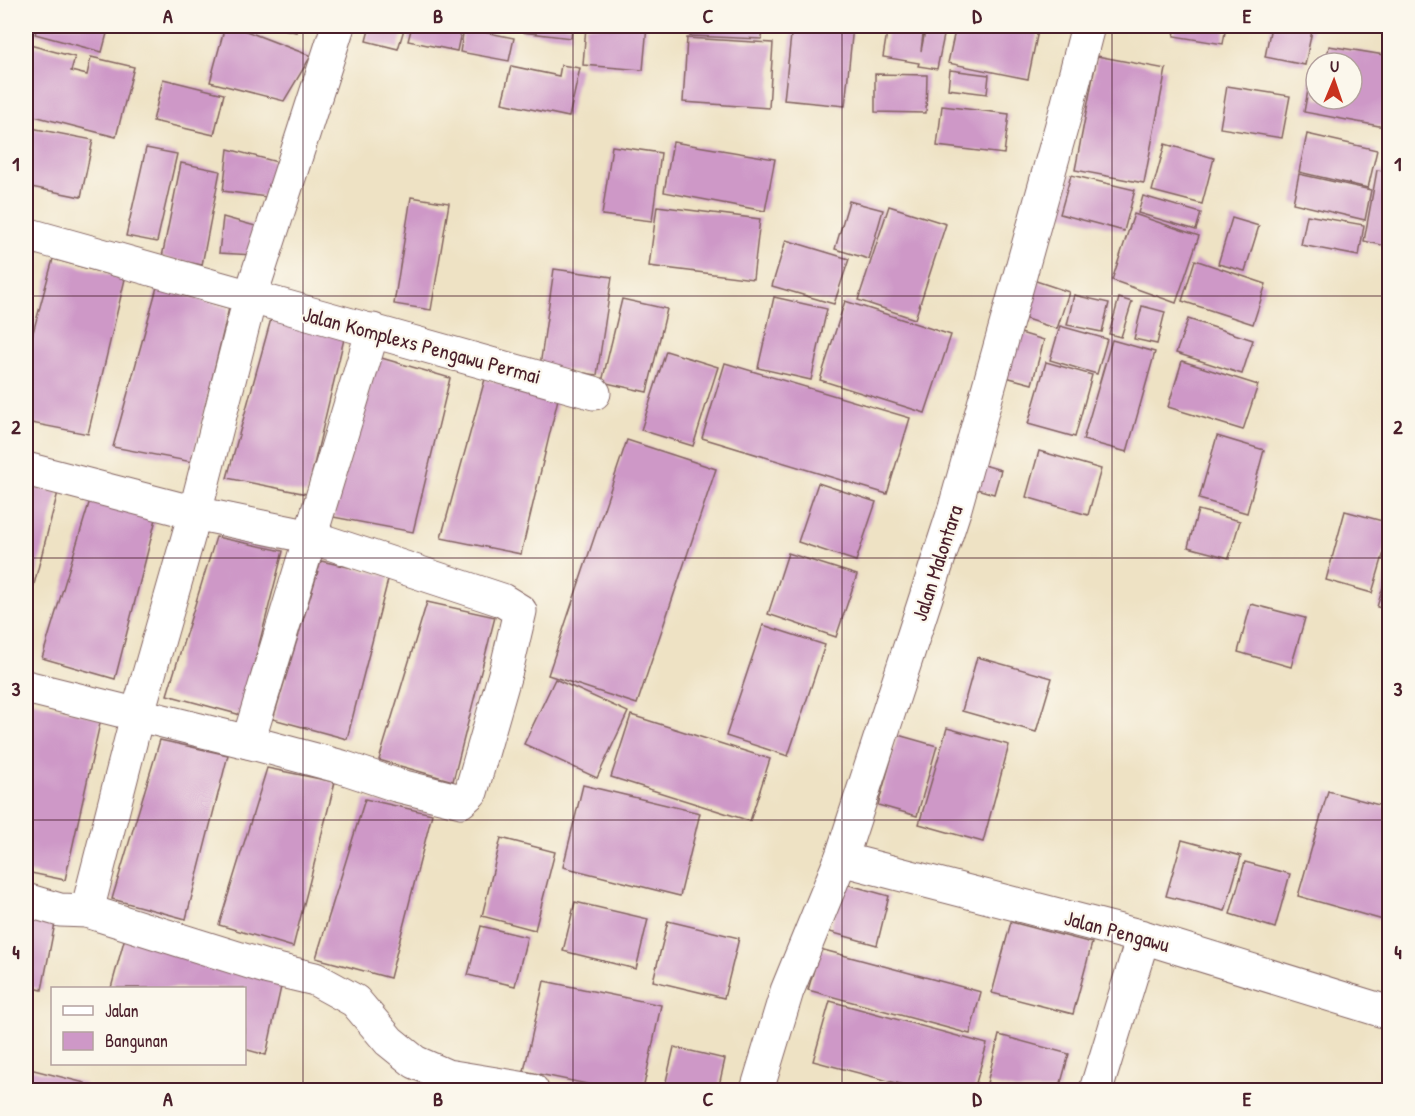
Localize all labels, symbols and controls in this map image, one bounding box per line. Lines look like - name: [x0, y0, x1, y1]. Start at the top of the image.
- text: A: [163, 2, 173, 29]
- text: B: [433, 2, 443, 29]
- text: C: [703, 2, 714, 29]
- text: D: [972, 2, 982, 29]
- text: E: [1243, 2, 1252, 29]
- north arrow: [1304, 51, 1364, 111]
- text: U: [1330, 55, 1339, 77]
- text: 1: [12, 150, 20, 177]
- text: 1: [1394, 150, 1402, 177]
- street label: Jalan Komplexs Pengawu Permai: [300, 299, 544, 391]
- text: 2: [11, 413, 21, 440]
- text: 2: [1393, 413, 1403, 440]
- street label: Jalan Malontara: [905, 501, 969, 625]
- text: 3: [12, 675, 21, 702]
- text: 3: [1394, 675, 1403, 702]
- street label: Jalan Pengawu: [1061, 903, 1173, 959]
- text: 4: [12, 938, 20, 965]
- text: 4: [1394, 938, 1402, 965]
- legend: [51, 987, 246, 1065]
- text: Jalan: [105, 998, 139, 1023]
- text: Bangunan: [105, 1028, 168, 1053]
- text: A: [163, 1085, 173, 1112]
- text: B: [433, 1085, 443, 1112]
- text: C: [703, 1085, 714, 1112]
- text: D: [972, 1085, 982, 1112]
- text: E: [1243, 1085, 1252, 1112]

